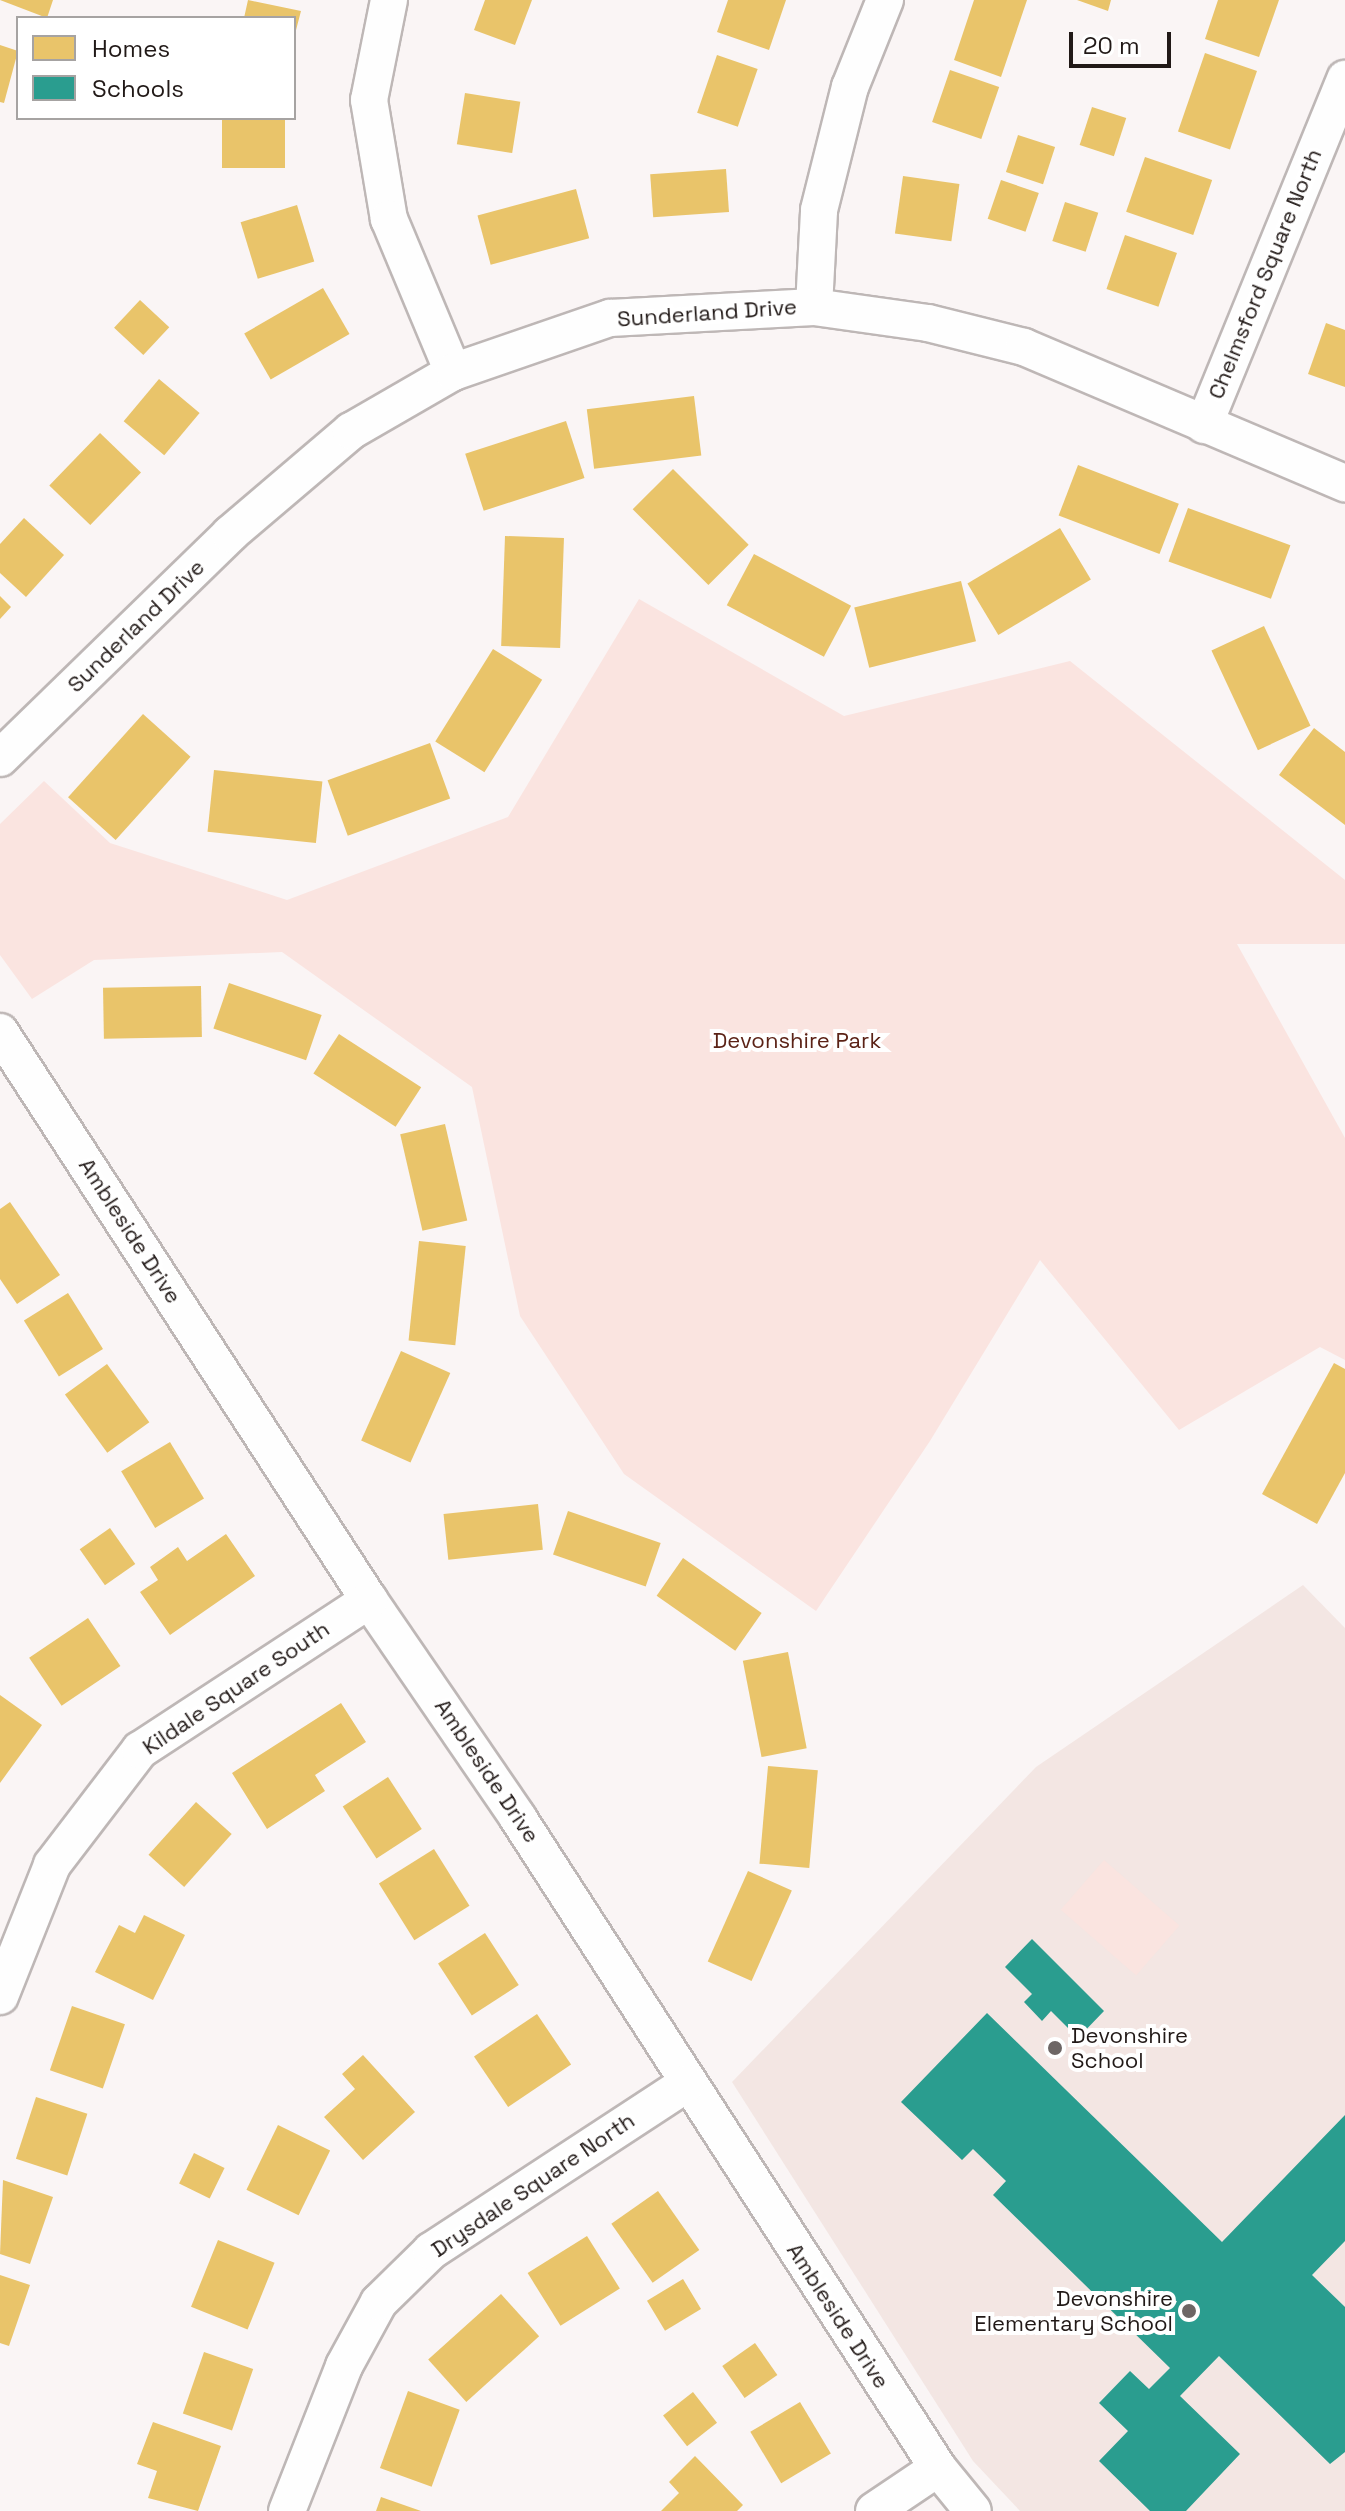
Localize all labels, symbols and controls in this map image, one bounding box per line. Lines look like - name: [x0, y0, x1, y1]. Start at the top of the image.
- legend: [16, 16, 296, 120]
- scale bar: [1073, 16, 1175, 66]
- text: 20 m: [1083, 30, 1140, 61]
- text: Homes: [92, 33, 170, 64]
- text: Schools: [92, 73, 184, 104]
- street label: Chelmsford Square North: [1203, 145, 1327, 403]
- street label: Sunderland Drive: [616, 294, 798, 332]
- street label: Sunderland Drive: [62, 554, 210, 698]
- park label: Devonshire Park: [713, 1028, 881, 1054]
- street label: Ambleside Drive: [73, 1153, 187, 1309]
- street label: Kildale Square South: [138, 1616, 334, 1760]
- street label: Ambleside Drive: [429, 1694, 545, 1848]
- place label: Devonshire School: [1071, 2022, 1188, 2074]
- marker: Devonshire School: [1046, 2039, 1064, 2057]
- street label: Drysdale Square North: [426, 2107, 640, 2263]
- street label: Ambleside Drive: [781, 2238, 895, 2394]
- place label: Devonshire Elementary School: [974, 2285, 1173, 2336]
- marker: Devonshire Elementary School: [1180, 2302, 1198, 2320]

